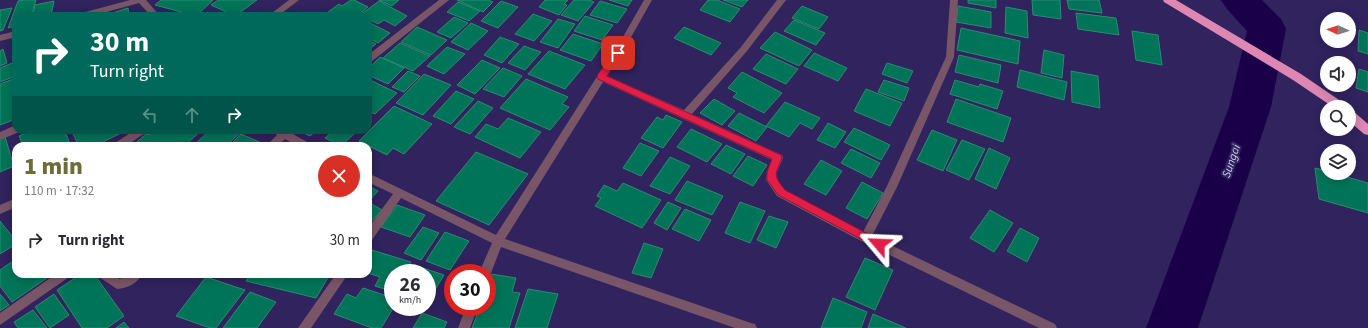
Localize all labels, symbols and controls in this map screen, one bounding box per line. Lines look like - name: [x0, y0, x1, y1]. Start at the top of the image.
- north arrow: [1320, 12, 1356, 48]
- map controls: [1320, 12, 1356, 180]
- text: 30 m: [90, 22, 149, 62]
- icon: right: [24, 28, 76, 80]
- pin: [601, 36, 635, 70]
- icon: arrive: [607, 42, 629, 64]
- button: sound: [1320, 56, 1356, 92]
- text: Turn right: [90, 59, 164, 84]
- button: search: [1320, 100, 1356, 136]
- icon: left: [139, 104, 161, 126]
- icon: ahead: [181, 104, 203, 126]
- icon: right: [223, 104, 245, 126]
- water label: Sungai: [1218, 142, 1245, 180]
- button: layers: [1320, 144, 1356, 180]
- text: 1 min: [24, 149, 83, 184]
- button: close: [318, 155, 360, 197]
- text: 110 m · 17:32: [24, 182, 94, 200]
- position arrow: [858, 223, 900, 265]
- icon: right: [24, 229, 46, 251]
- text: Turn right: [58, 230, 124, 251]
- text: 30 m: [330, 230, 360, 251]
- speed limit sign: 30: [444, 264, 496, 316]
- text: 26: [399, 271, 421, 299]
- text: km/h: [399, 293, 421, 307]

